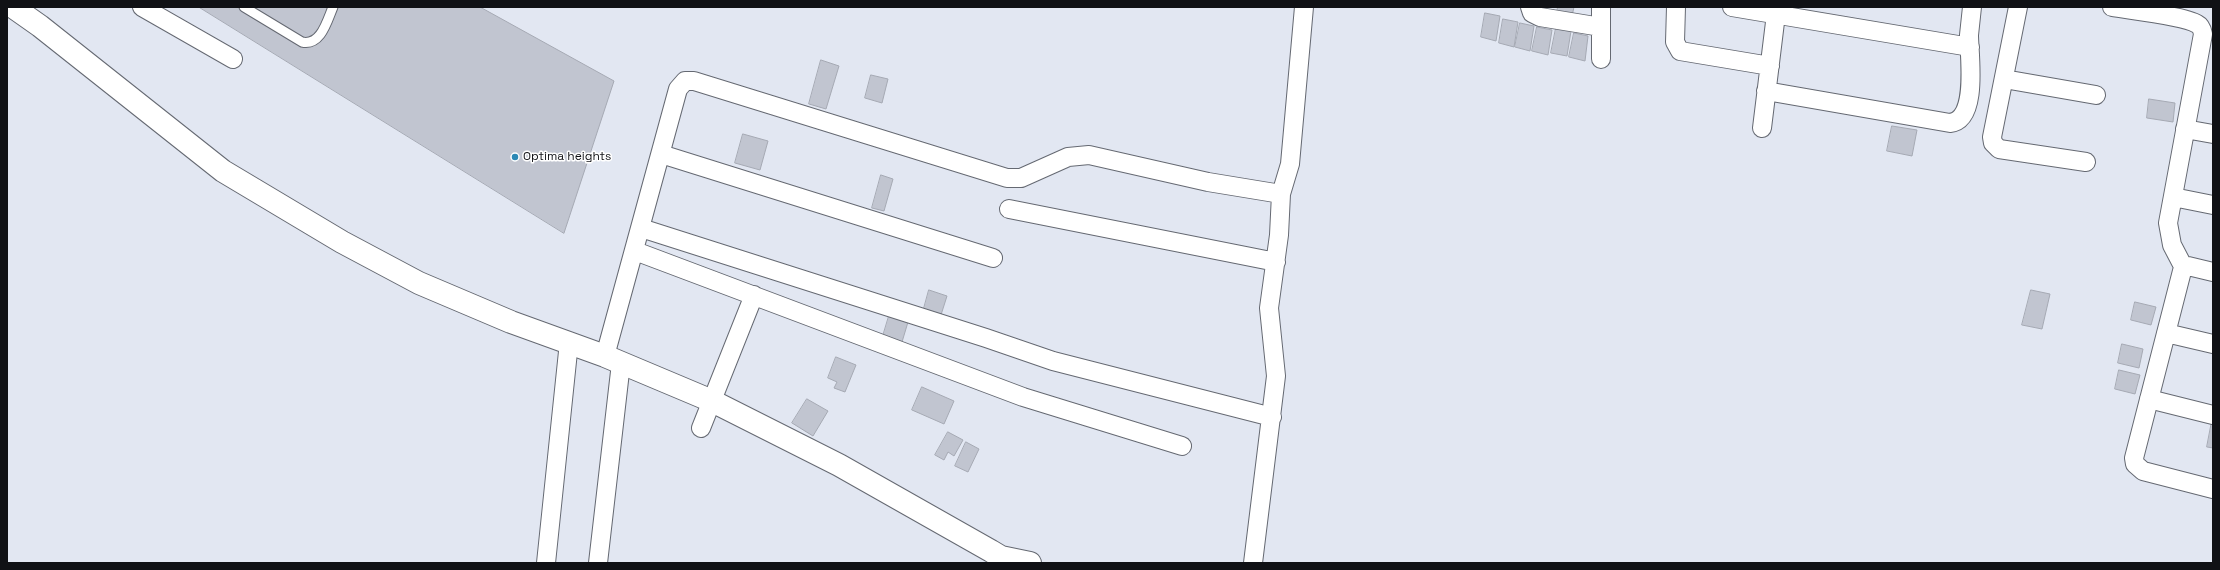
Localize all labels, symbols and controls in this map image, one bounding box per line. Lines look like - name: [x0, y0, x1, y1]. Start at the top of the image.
- place label: Optima heights: [523, 150, 611, 164]
- marker: Optima heights: [510, 152, 520, 162]

